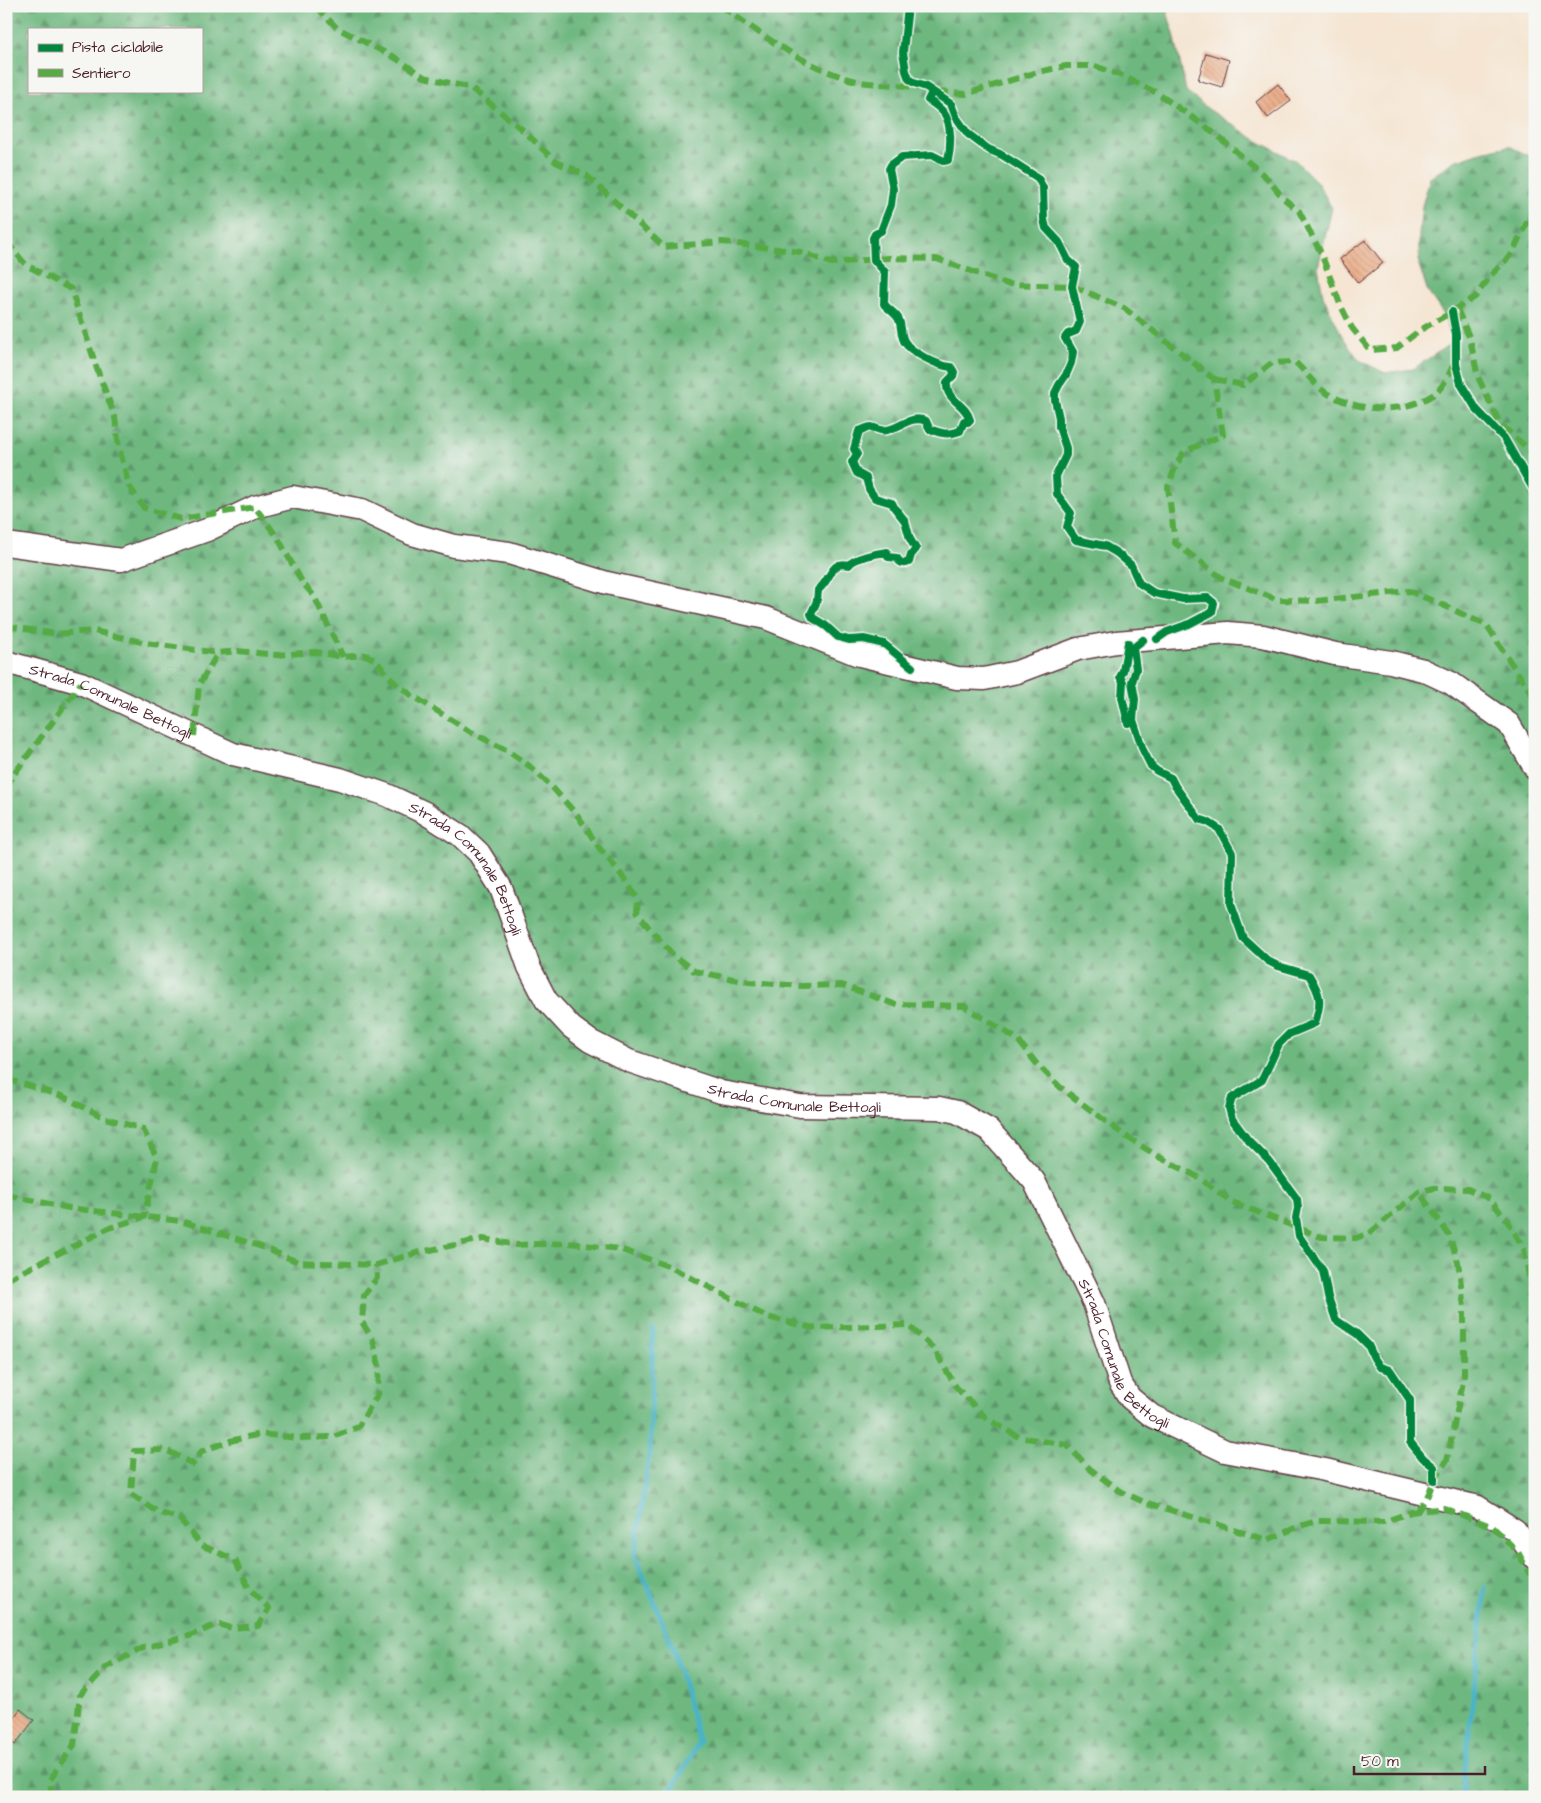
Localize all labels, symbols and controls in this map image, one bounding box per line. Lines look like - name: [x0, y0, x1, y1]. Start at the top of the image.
- legend: [28, 28, 202, 92]
- text: Pista ciclabile: [72, 37, 163, 58]
- text: Sentiero: [72, 63, 131, 84]
- street label: Strada Comunale Bettogli: [27, 659, 196, 745]
- street label: Strada Comunale Bettogli: [405, 797, 527, 939]
- street label: Strada Comunale Bettogli: [704, 1078, 882, 1119]
- street label: Strada Comunale Bettogli: [1073, 1275, 1173, 1434]
- scale bar: [1354, 1743, 1485, 1775]
- text: 50 m: [1361, 1751, 1399, 1772]

